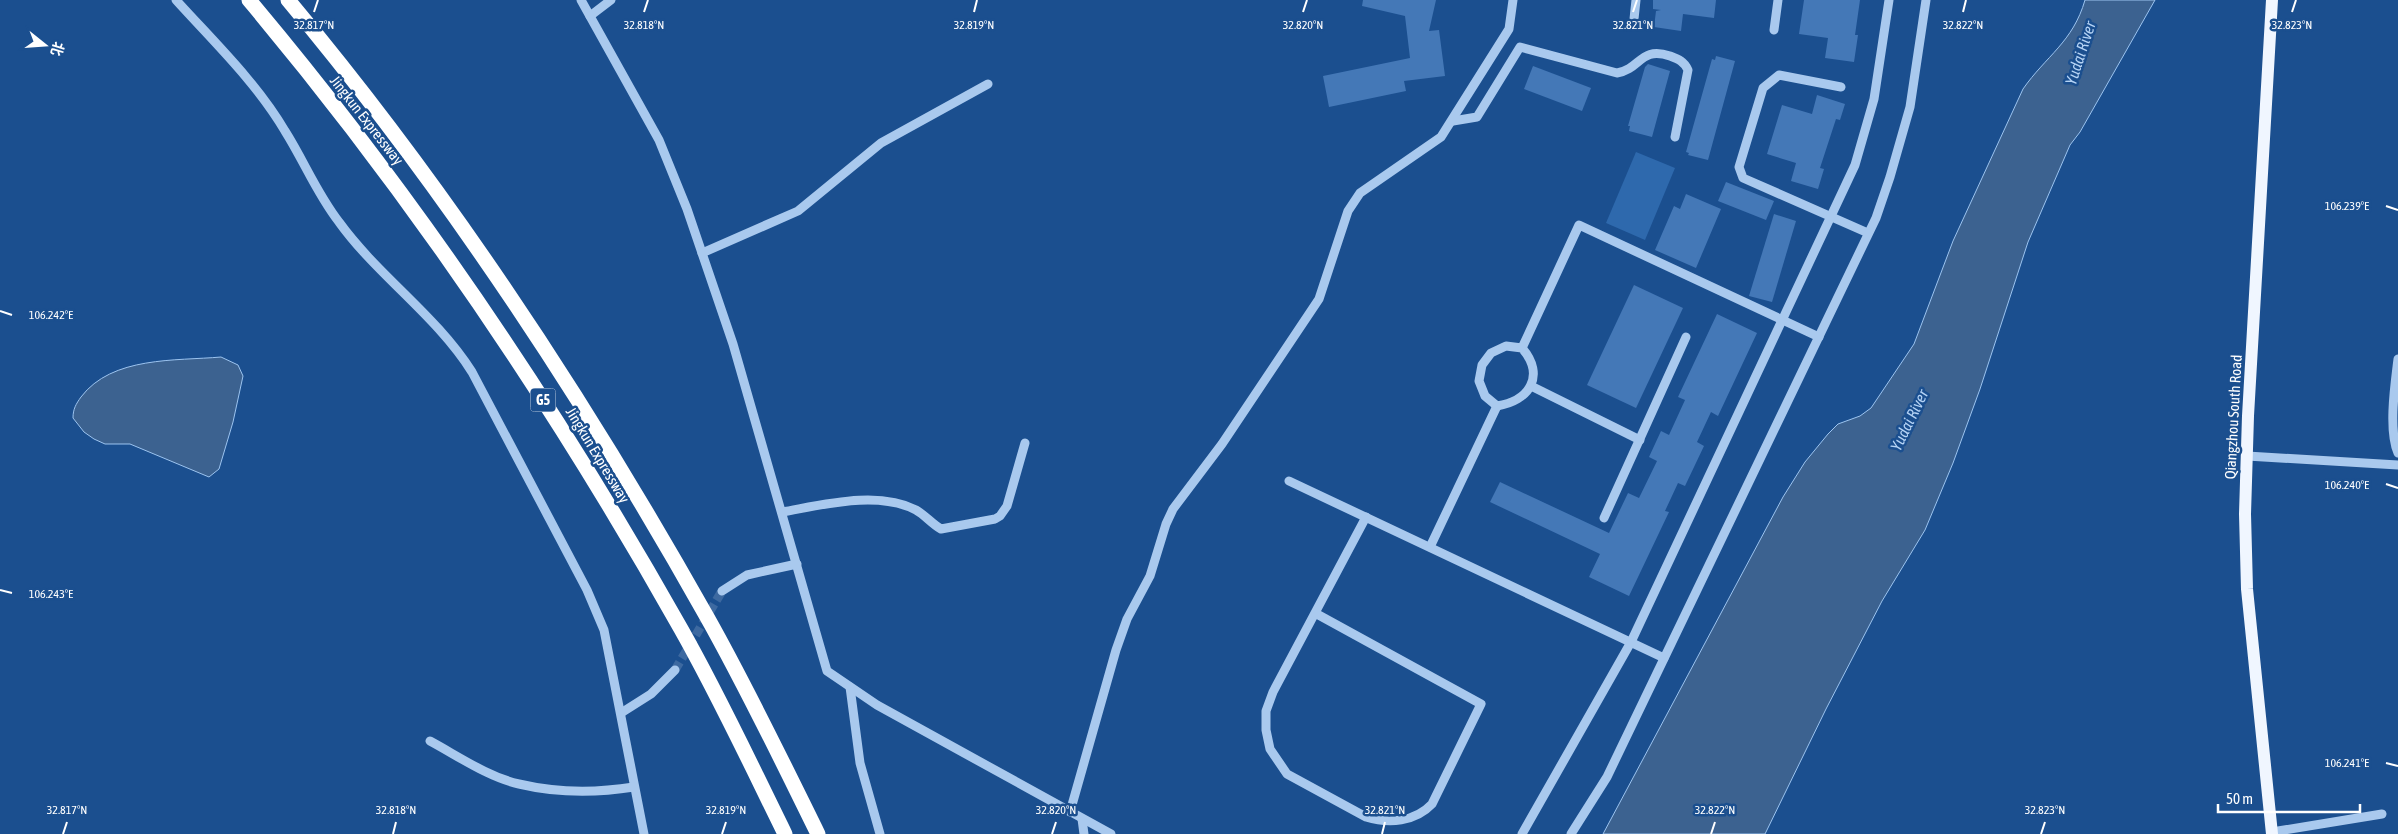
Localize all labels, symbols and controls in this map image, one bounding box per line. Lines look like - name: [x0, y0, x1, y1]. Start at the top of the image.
- text: 32.817°N: [294, 18, 334, 32]
- text: 32.818°N: [624, 18, 664, 32]
- text: 32.819°N: [954, 18, 994, 32]
- text: 32.820°N: [1283, 18, 1323, 32]
- text: 32.821°N: [1613, 18, 1653, 32]
- text: 32.822°N: [1943, 18, 1983, 32]
- water label: Yudai River: [2061, 18, 2099, 87]
- text: 32.823°N: [2272, 18, 2312, 32]
- north arrow: [20, 20, 70, 70]
- text: 北: [48, 40, 67, 58]
- street label: Jingkun Expressway: [327, 72, 407, 168]
- text: 106.239°E: [2325, 199, 2369, 213]
- text: 106.242°E: [29, 308, 73, 322]
- street label: Qiangzhou South Road: [2221, 354, 2245, 480]
- water label: Yudai River: [1886, 385, 1932, 454]
- road number: G5: [530, 388, 556, 412]
- street label: Jingkun Expressway: [563, 404, 633, 506]
- text: 106.240°E: [2325, 478, 2369, 492]
- text: 106.243°E: [29, 587, 73, 601]
- text: 106.241°E: [2325, 756, 2369, 770]
- scale bar: [2218, 782, 2360, 814]
- text: 50 m: [2226, 790, 2253, 807]
- text: 32.817°N: [47, 803, 87, 817]
- text: 32.818°N: [376, 803, 416, 817]
- text: 32.819°N: [706, 803, 746, 817]
- text: 32.820°N: [1036, 803, 1076, 817]
- text: 32.821°N: [1365, 803, 1405, 817]
- text: 32.822°N: [1695, 803, 1735, 817]
- text: 32.823°N: [2025, 803, 2065, 817]

